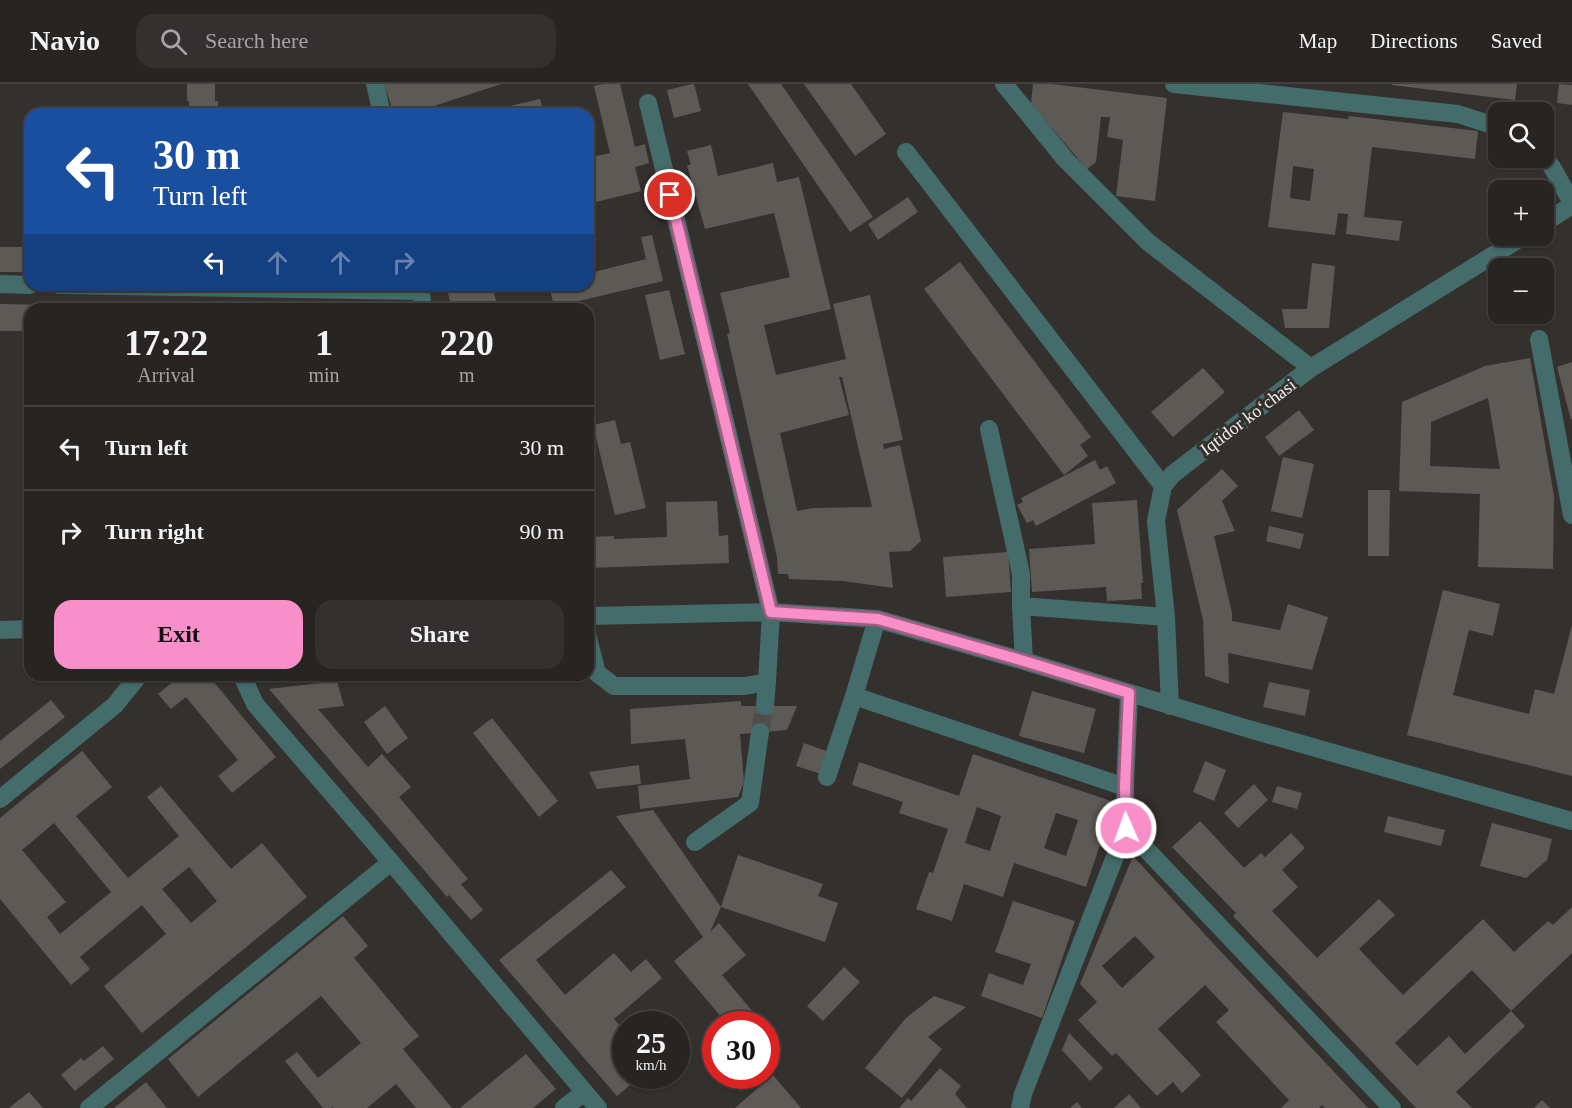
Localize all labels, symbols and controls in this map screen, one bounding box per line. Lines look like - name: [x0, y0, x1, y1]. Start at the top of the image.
- search box: [136, 14, 556, 68]
- text: Navio: [30, 25, 100, 56]
- icon: search: [157, 25, 190, 58]
- text: Search here: [205, 28, 308, 53]
- text: Map: [1299, 29, 1337, 53]
- text: Directions: [1370, 29, 1458, 53]
- text: Saved: [1491, 29, 1542, 53]
- map controls: [1488, 102, 1554, 324]
- button: search: [1488, 102, 1554, 168]
- icon: left: [54, 132, 132, 210]
- text: 30 m: [153, 132, 241, 178]
- pin: [644, 169, 695, 220]
- icon: arrive: [653, 178, 686, 211]
- button: +: [1488, 180, 1554, 246]
- text: Turn left: [153, 181, 247, 211]
- icon: left: [198, 246, 231, 279]
- icon: ahead: [261, 246, 294, 279]
- icon: ahead: [324, 246, 357, 279]
- icon: right: [387, 246, 420, 279]
- button: −: [1488, 258, 1554, 324]
- text: 17:22: [124, 323, 208, 363]
- text: 1: [315, 323, 333, 363]
- text: 220: [440, 323, 494, 363]
- text: Arrival: [137, 364, 195, 386]
- text: min: [308, 364, 340, 386]
- text: m: [459, 364, 475, 386]
- street label: Iqtidor koʻchasi: [1196, 375, 1300, 459]
- icon: left: [54, 432, 87, 465]
- text: Turn left: [105, 435, 188, 460]
- text: 30 m: [519, 435, 564, 460]
- icon: right: [54, 516, 87, 549]
- text: Turn right: [105, 519, 204, 544]
- text: 90 m: [519, 519, 564, 544]
- button: Exit: [54, 600, 303, 669]
- button: Share: [315, 600, 564, 669]
- position arrow: [1094, 796, 1158, 860]
- speed limit sign: 30: [702, 1011, 780, 1089]
- text: 25: [636, 1026, 666, 1059]
- text: km/h: [636, 1057, 666, 1073]

